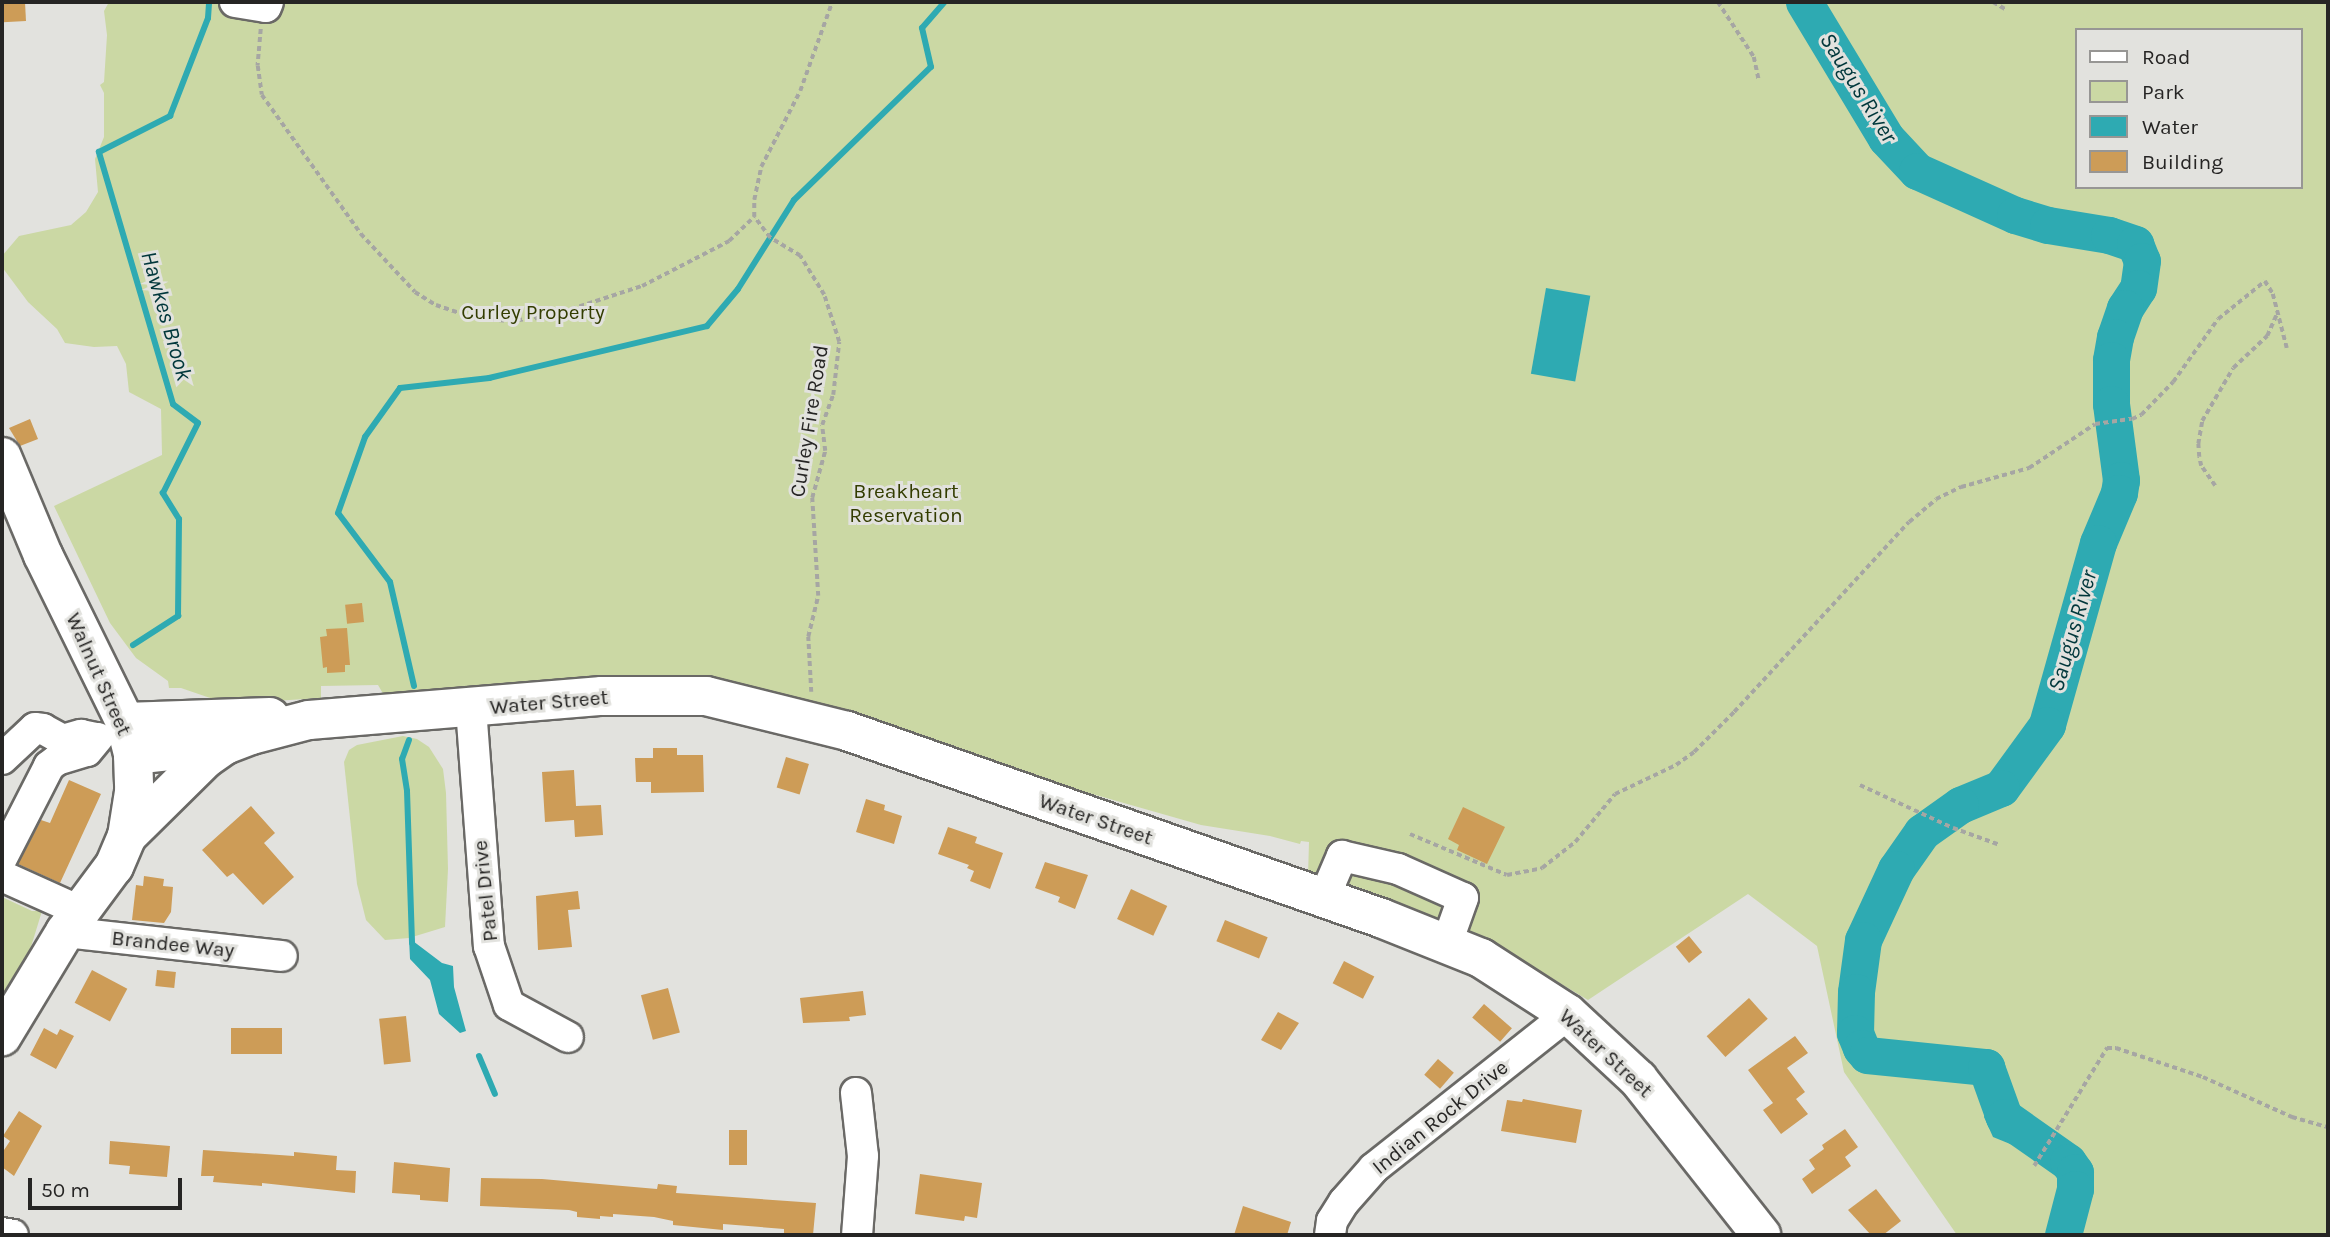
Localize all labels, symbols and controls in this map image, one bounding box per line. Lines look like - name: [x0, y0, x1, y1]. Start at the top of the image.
- water label: Saugus River: [1813, 28, 1903, 148]
- legend: [2074, 28, 2302, 189]
- text: Road: [2142, 45, 2190, 69]
- text: Park: [2142, 80, 2185, 104]
- text: Water: [2142, 115, 2198, 139]
- text: Building: [2142, 150, 2223, 174]
- water label: Hawkes Brook: [134, 248, 198, 384]
- park label: Curley Property: [461, 299, 605, 325]
- street label: Curley Fire Road: [785, 343, 833, 499]
- park label: Breakheart Reservation: [849, 478, 963, 528]
- water label: Saugus River: [2043, 567, 2103, 695]
- street label: Walnut Street: [61, 609, 137, 739]
- street label: Water Street: [489, 684, 609, 720]
- street label: Water Street: [1036, 788, 1156, 850]
- street label: Patel Drive: [467, 839, 503, 943]
- street label: Brandee Way: [110, 925, 236, 963]
- street label: Water Street: [1554, 1003, 1658, 1103]
- street label: Indian Rock Drive: [1367, 1054, 1513, 1180]
- scale bar: [32, 1164, 186, 1208]
- text: 50 m: [41, 1178, 90, 1202]

